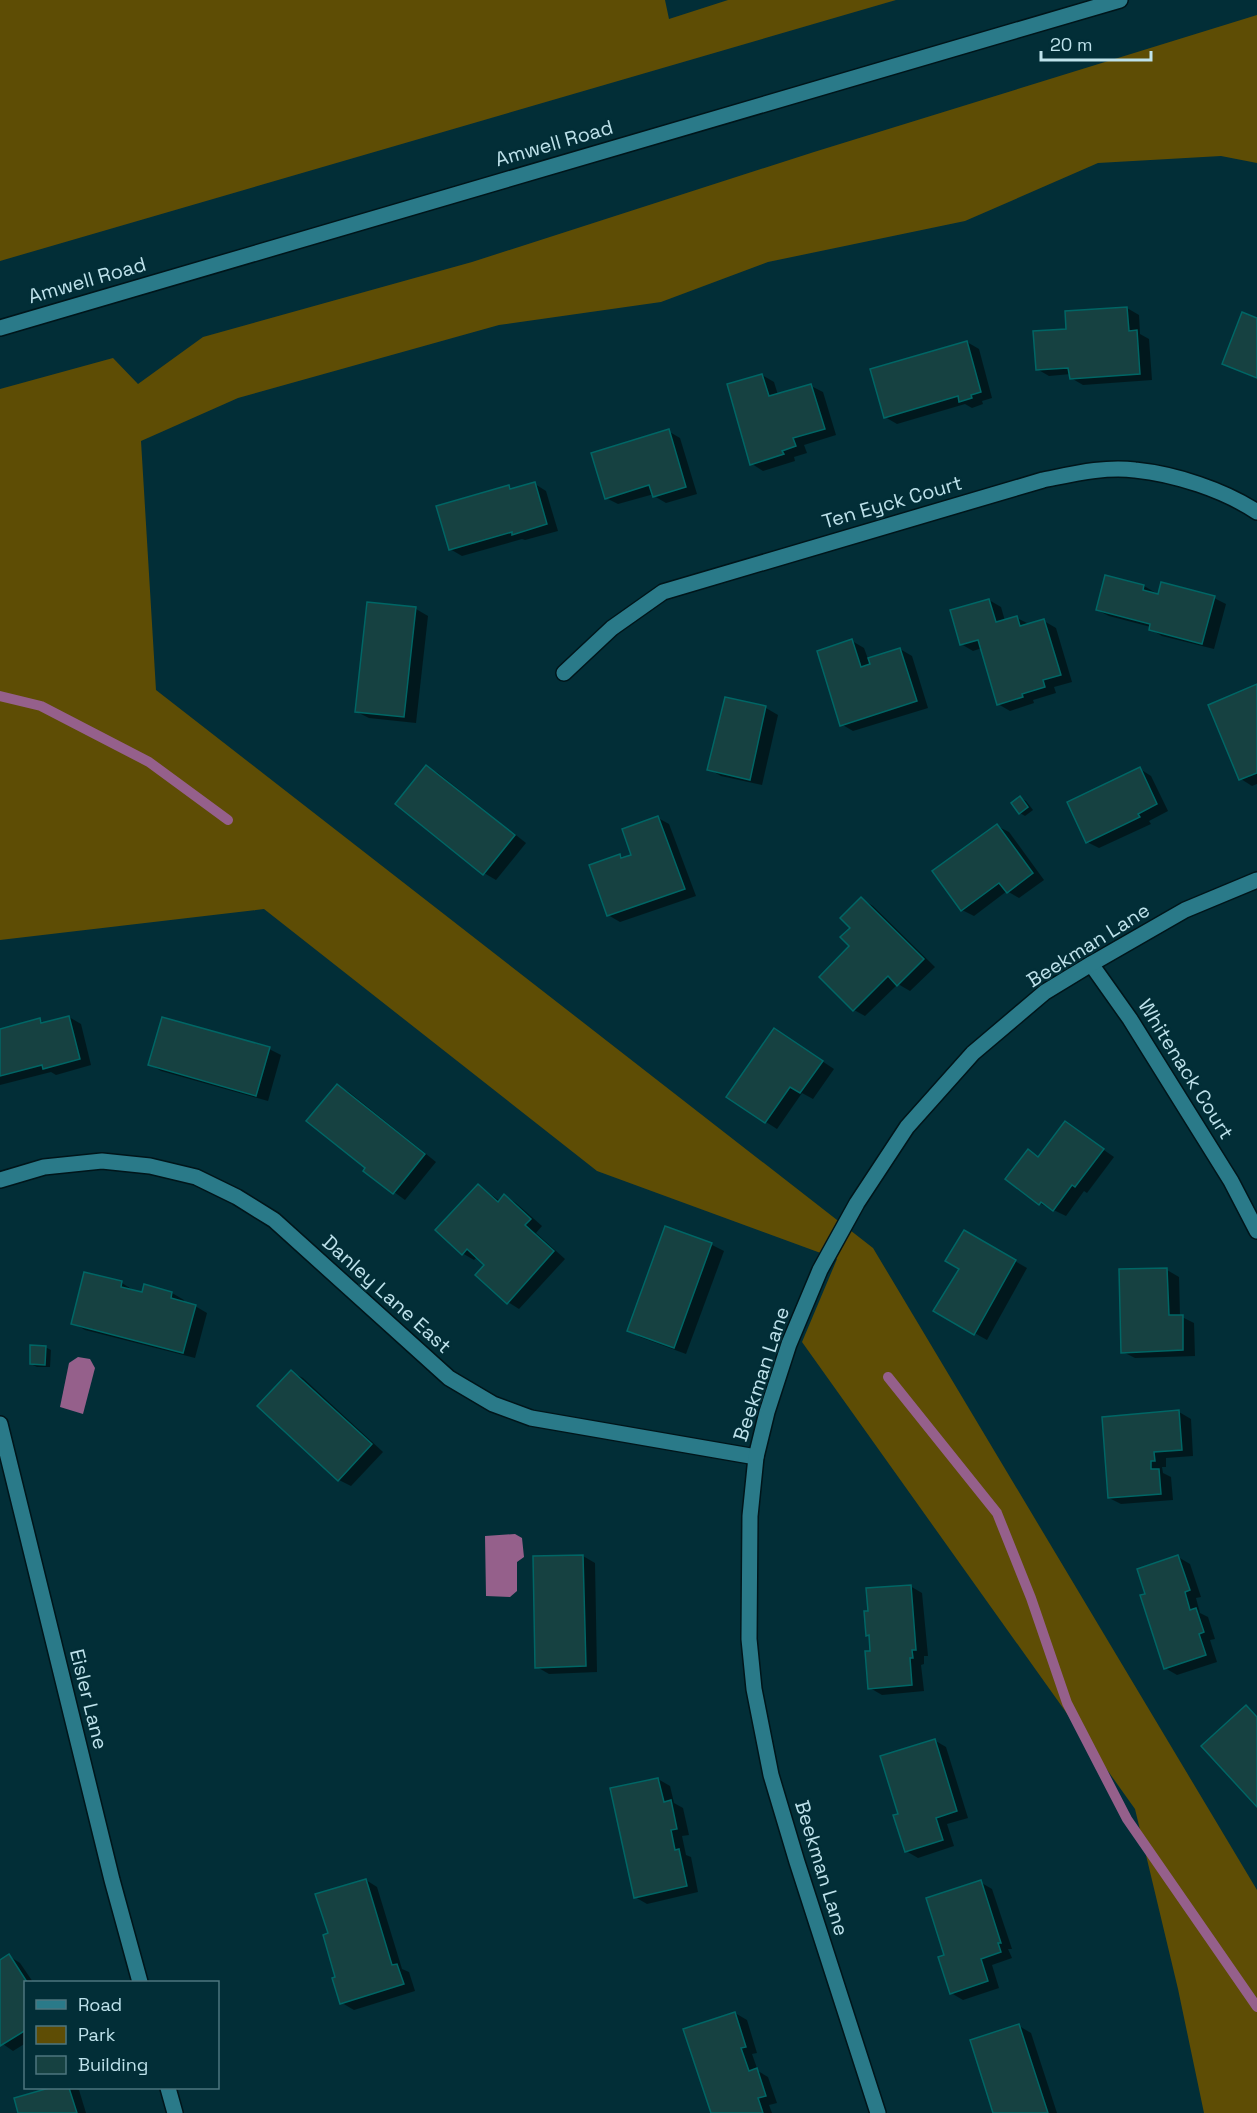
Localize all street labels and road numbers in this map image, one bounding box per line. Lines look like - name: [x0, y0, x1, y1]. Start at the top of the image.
- street label: Amwell Road: [492, 114, 616, 172]
- street label: Amwell Road: [25, 251, 149, 309]
- street label: Ten Eyck Court: [819, 470, 965, 534]
- street label: Beekman Lane: [1022, 897, 1154, 993]
- street label: Whitenack Court: [1132, 994, 1240, 1144]
- street label: Danley Lane East: [317, 1229, 457, 1359]
- street label: Beekman Lane: [727, 1303, 795, 1445]
- street label: Eisler Lane: [64, 1646, 114, 1752]
- street label: Beekman Lane: [789, 1797, 855, 1939]

